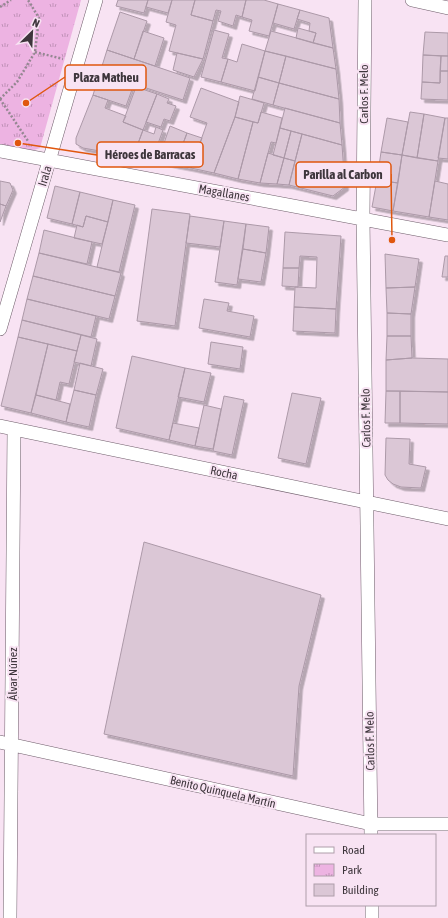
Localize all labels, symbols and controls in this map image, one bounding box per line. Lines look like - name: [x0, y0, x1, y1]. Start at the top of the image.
- north arrow: [12, 12, 52, 52]
- text: N: [31, 16, 41, 30]
- street label: Carlos F. Melo: [357, 64, 371, 124]
- callout: Plaza Matheu: [65, 65, 146, 90]
- text: Plaza Matheu: [73, 70, 139, 85]
- callout: Héroes de Barracas: [97, 142, 203, 167]
- text: Héroes de Barracas: [105, 147, 196, 162]
- callout: Parilla al Carbon: [296, 162, 391, 187]
- street label: Irala: [35, 164, 55, 188]
- text: Parilla al Carbon: [303, 167, 383, 182]
- street label: Magallanes: [197, 182, 251, 204]
- street label: Carlos F. Melo: [358, 388, 374, 448]
- street label: Rocha: [209, 463, 239, 483]
- street label: Álvar Núñez: [6, 647, 20, 701]
- street label: Carlos F. Melo: [362, 711, 378, 771]
- street label: Benito Quinquela Martín: [169, 773, 277, 811]
- legend: [306, 834, 436, 906]
- text: Road: [342, 843, 365, 857]
- text: Park: [342, 863, 363, 877]
- text: Building: [342, 883, 380, 897]

